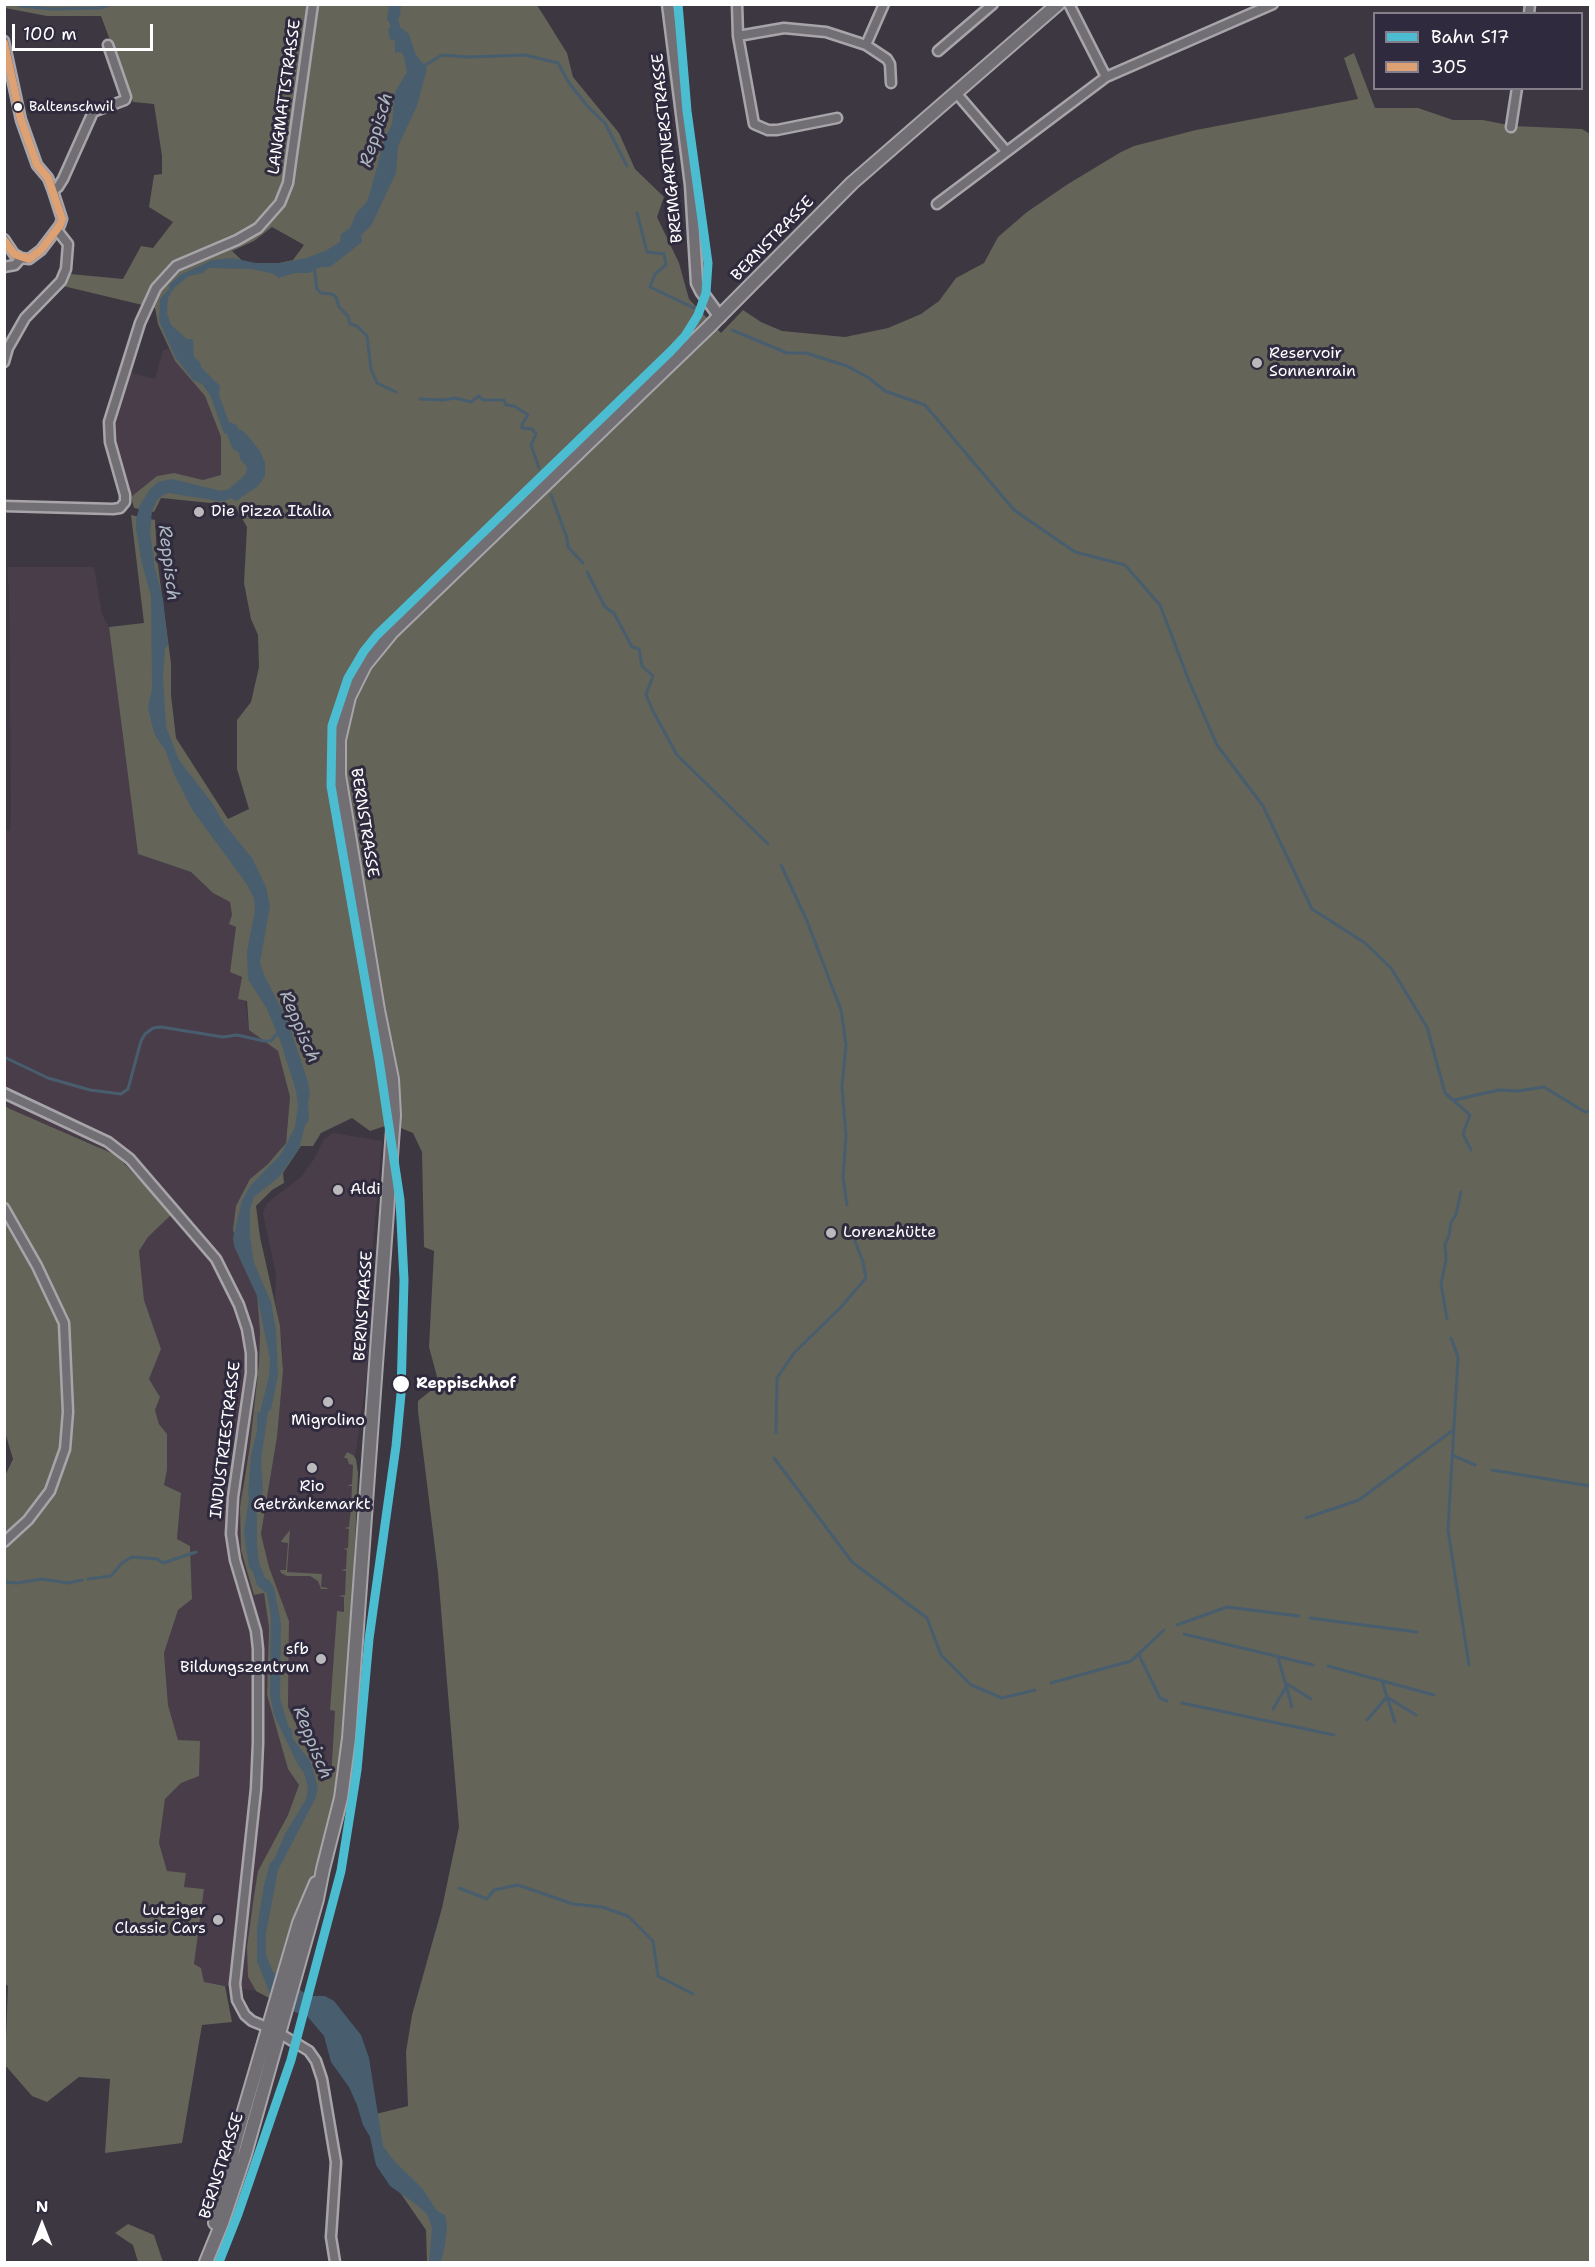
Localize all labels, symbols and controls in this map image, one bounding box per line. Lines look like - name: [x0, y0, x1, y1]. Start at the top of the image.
- scale bar: [15, 12, 156, 50]
- legend: [1373, 12, 1583, 90]
- street label: LANGMATTSTRASSE: [265, 18, 305, 176]
- text: 100 m: [23, 22, 77, 46]
- text: Bahn S17: [1431, 25, 1509, 49]
- street label: BREMGARTNERSTRASSE: [648, 52, 688, 244]
- text: 305: [1431, 55, 1467, 79]
- water label: Reppisch: [356, 90, 398, 170]
- place label: Baltenschwil: [29, 99, 114, 115]
- marker: Baltenschwil: [12, 101, 24, 113]
- street label: BERNSTRASSE: [728, 193, 818, 285]
- place label: Reservoir Sonnenrain: [1269, 344, 1356, 382]
- marker: Reservoir Sonnenrain: [1250, 356, 1264, 370]
- place label: Die Pizza Italia: [211, 502, 331, 522]
- marker: Die Pizza Italia: [192, 505, 206, 519]
- water label: Reppisch: [153, 524, 183, 602]
- street label: BERNSTRASSE: [346, 767, 382, 879]
- water label: Reppisch: [274, 988, 324, 1066]
- place label: Aldi: [350, 1180, 381, 1200]
- marker: Aldi: [331, 1183, 345, 1197]
- place label: Lorenzhütte: [843, 1223, 936, 1243]
- marker: Lorenzhütte: [824, 1226, 838, 1240]
- street label: BERNSTRASSE: [351, 1250, 377, 1362]
- street label: INDUSTRIESTRASSE: [207, 1360, 245, 1520]
- marker: Reppischhof: [391, 1374, 411, 1394]
- place label: Reppischhof: [416, 1374, 516, 1394]
- marker: Migrolino: [321, 1395, 335, 1409]
- place label: Migrolino: [291, 1411, 365, 1431]
- marker: Rio Getränkemarkt: [305, 1461, 319, 1475]
- place label: Rio Getränkemarkt: [253, 1477, 371, 1515]
- place label: sfb Bildungszentrum: [180, 1640, 309, 1678]
- marker: sfb Bildungszentrum: [314, 1652, 328, 1666]
- water label: Reppisch: [288, 1704, 336, 1782]
- place label: Lutziger Classic Cars: [114, 1901, 206, 1939]
- marker: Lutziger Classic Cars: [211, 1913, 225, 1927]
- street label: BERNSTRASSE: [196, 2110, 248, 2222]
- north arrow: [12, 2195, 72, 2255]
- text: N: [36, 2196, 48, 2217]

